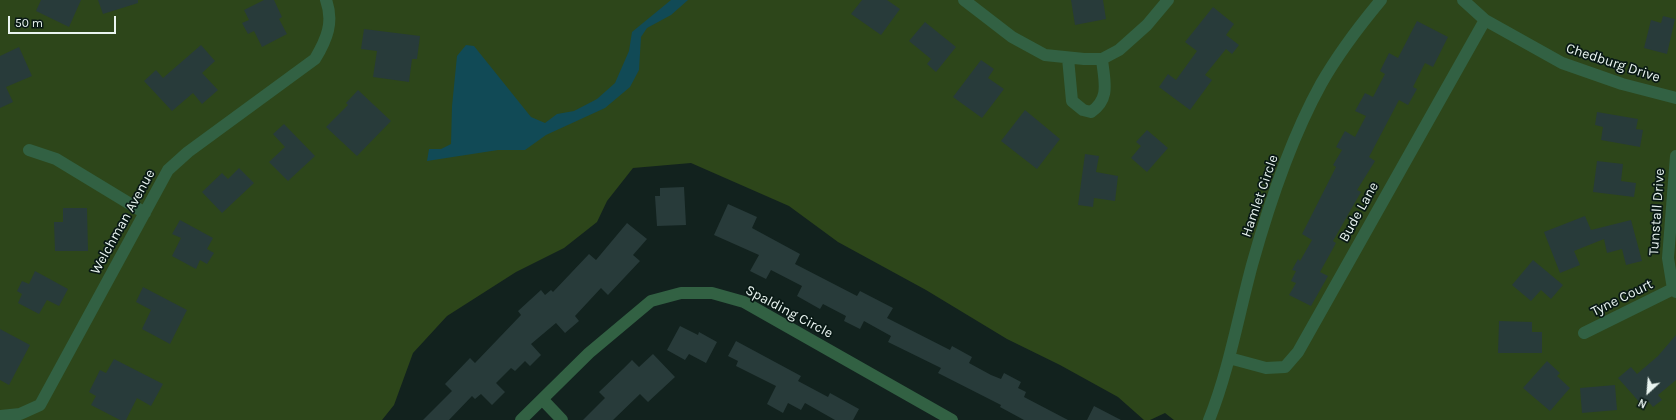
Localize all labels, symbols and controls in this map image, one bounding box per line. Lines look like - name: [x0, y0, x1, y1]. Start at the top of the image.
- scale bar: [10, 8, 118, 34]
- text: 50 m: [15, 16, 43, 30]
- street label: Chedburg Drive: [1564, 40, 1662, 86]
- street label: Hamlet Circle: [1238, 153, 1282, 239]
- street label: Welchman Avenue: [87, 167, 159, 277]
- street label: Tunstall Drive: [1646, 168, 1668, 256]
- street label: Bude Lane: [1336, 179, 1382, 245]
- street label: Tyne Court: [1588, 276, 1656, 320]
- street label: Spalding Circle: [742, 282, 836, 342]
- north arrow: [1628, 372, 1668, 412]
- text: N: [1636, 396, 1649, 411]

